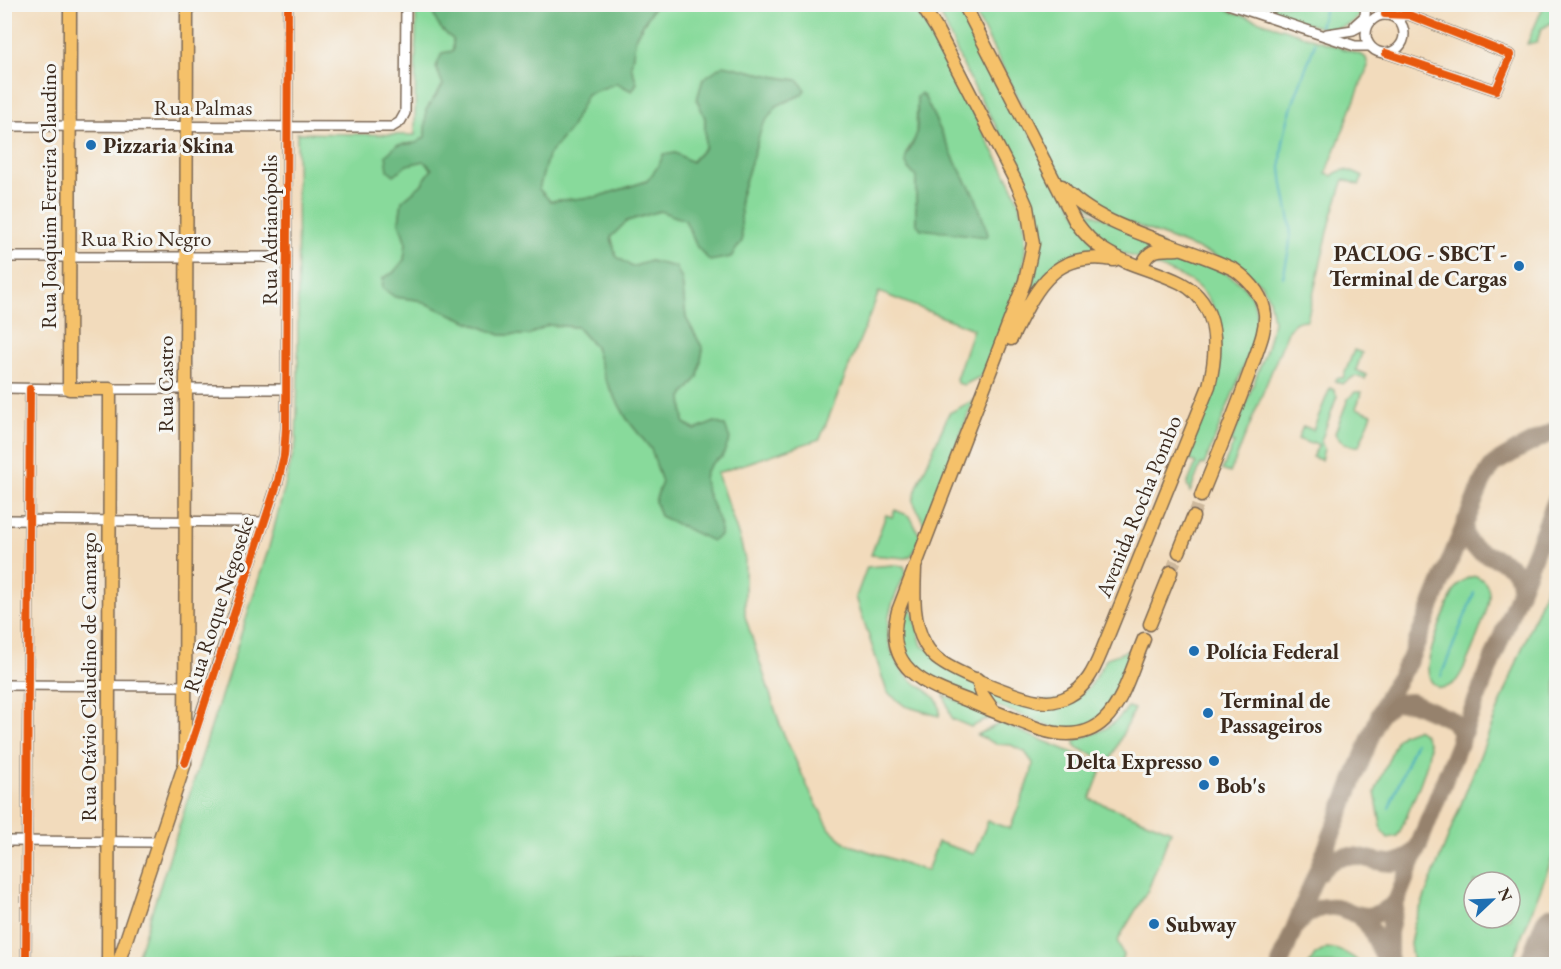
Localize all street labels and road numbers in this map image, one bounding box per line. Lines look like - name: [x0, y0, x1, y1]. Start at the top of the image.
- street label: Rua Joaquim Ferreira Claudino: [34, 63, 63, 329]
- street label: Rua Palmas: [154, 93, 252, 122]
- street label: Rua Adrianópolis: [255, 155, 284, 305]
- street label: Rua Rio Negro: [81, 224, 211, 253]
- street label: Rua Castro: [151, 335, 180, 433]
- street label: Avenida Rocha Pombo: [1088, 411, 1188, 602]
- street label: Rua Roque Negoseke: [176, 512, 261, 696]
- street label: Rua Otávio Claudino de Camargo: [74, 532, 103, 822]

